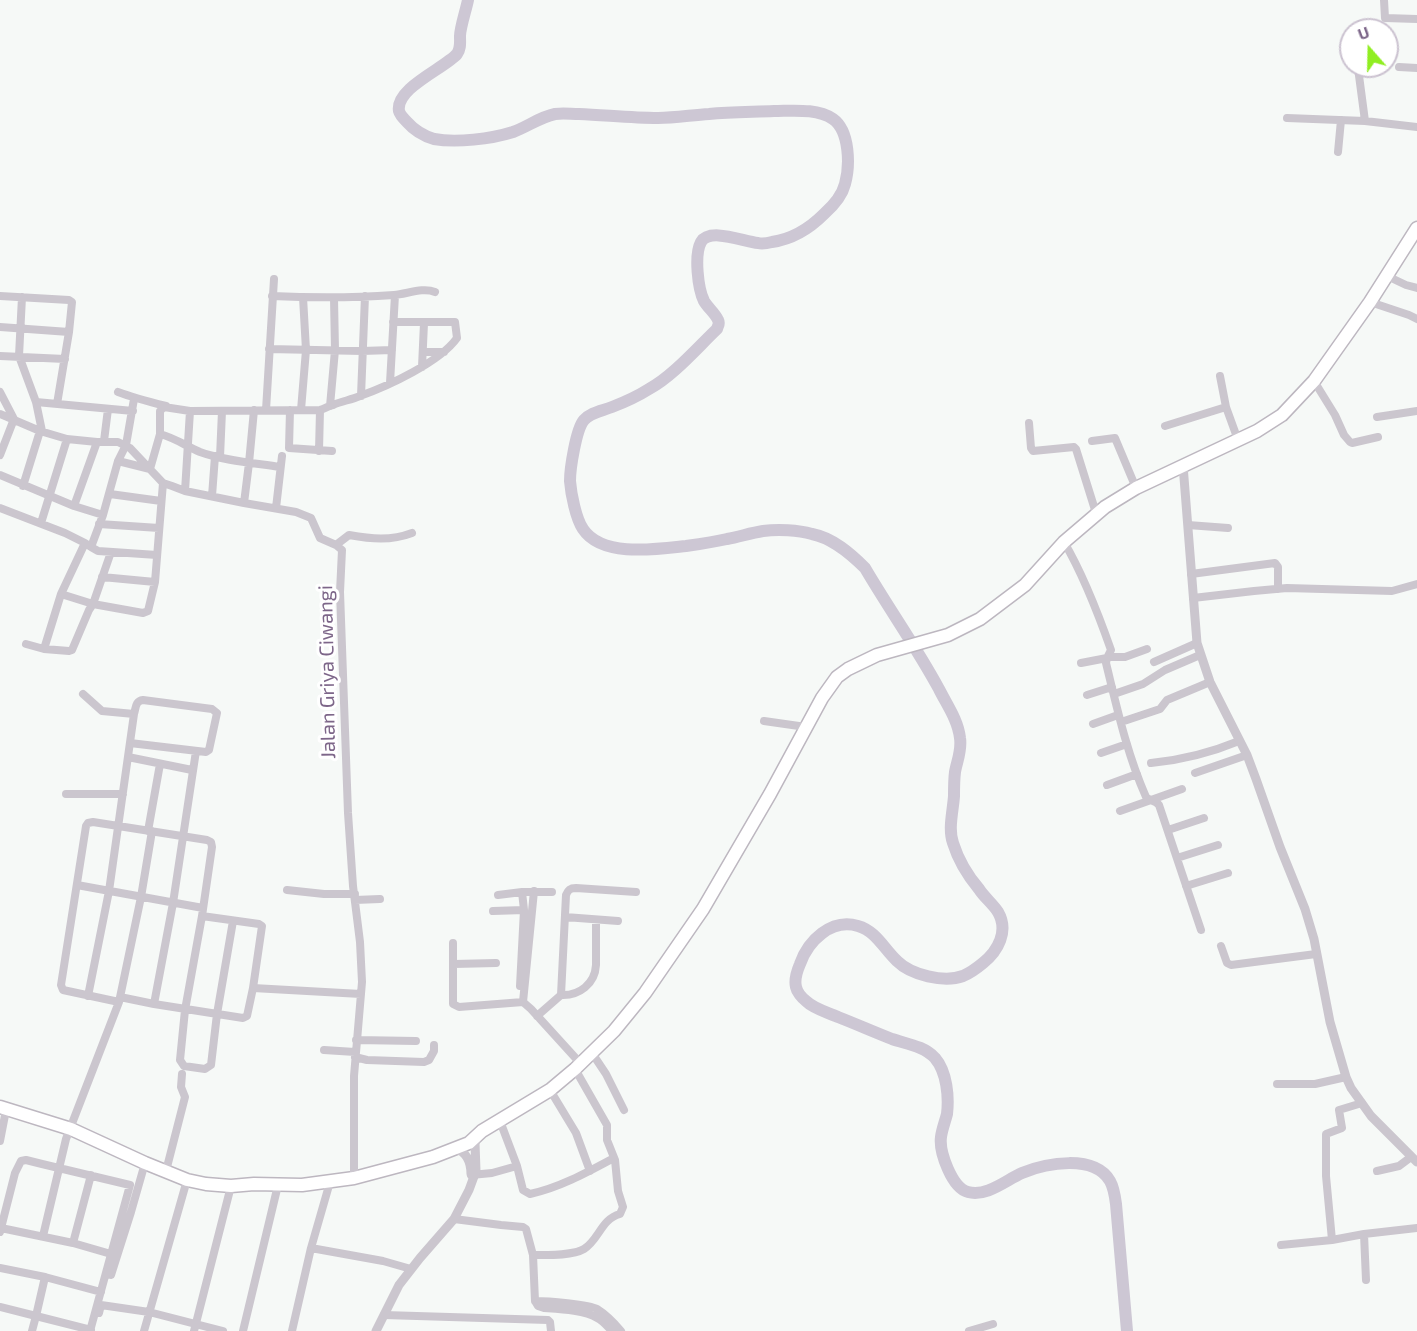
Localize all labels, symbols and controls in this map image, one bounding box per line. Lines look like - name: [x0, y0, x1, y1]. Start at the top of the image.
- north arrow: [1339, 18, 1399, 78]
- text: U: [1355, 22, 1372, 43]
- street label: Jalan Griya Ciwangi: [313, 585, 341, 759]

